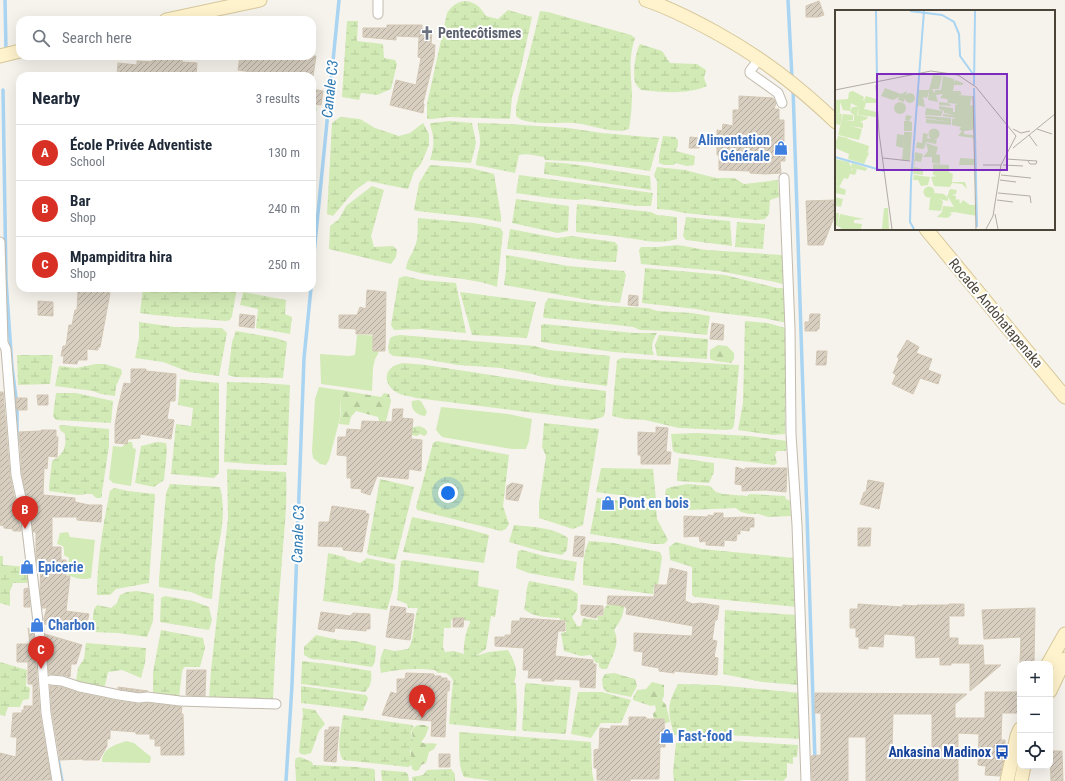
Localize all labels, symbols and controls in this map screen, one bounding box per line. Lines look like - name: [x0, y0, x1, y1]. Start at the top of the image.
- inset map: [835, 10, 1055, 230]
- search box: [16, 16, 316, 60]
- church icon: Pentecôtismes: [419, 25, 435, 41]
- place label: Pentecôtismes: [438, 25, 521, 41]
- icon: search: [30, 27, 52, 49]
- text: Search here: [62, 29, 132, 47]
- water label: Canale C3: [318, 59, 342, 119]
- text: Nearby: [32, 88, 80, 108]
- text: 3 results: [256, 91, 300, 106]
- place label: Alimentation Générale: [698, 132, 770, 164]
- text: École Privée Adventiste: [70, 136, 212, 154]
- shop icon: Alimentation Générale: [773, 140, 789, 156]
- text: A: [41, 145, 49, 160]
- text: 130 m: [268, 145, 300, 160]
- text: School: [70, 154, 105, 169]
- text: Bar: [70, 192, 90, 210]
- text: B: [41, 201, 49, 216]
- text: 240 m: [268, 201, 300, 216]
- text: Shop: [70, 210, 96, 225]
- text: Mpampiditra hira: [70, 248, 172, 266]
- street label: Rocade Andohatapenaka: [946, 255, 1046, 371]
- text: C: [41, 257, 49, 272]
- text: 250 m: [268, 257, 300, 272]
- text: Shop: [70, 266, 96, 281]
- your location: [438, 483, 458, 503]
- shop icon: Pont en bois: [600, 495, 616, 511]
- place label: Pont en bois: [619, 495, 689, 511]
- pin: B: [12, 496, 38, 529]
- water label: Canale C3: [288, 505, 308, 563]
- shop icon: Epicerie: [19, 559, 35, 575]
- place label: Epicerie: [38, 559, 84, 575]
- shop icon: Charbon: [29, 617, 45, 633]
- place label: Charbon: [48, 617, 95, 633]
- pin: C: [28, 636, 54, 669]
- map controls: [1017, 661, 1053, 769]
- button: +: [1017, 661, 1053, 697]
- pin: A: [409, 685, 435, 718]
- button: −: [1017, 697, 1053, 733]
- shop icon: Fast-food: [659, 728, 675, 744]
- place label: Fast-food: [678, 728, 732, 744]
- button: locate: [1017, 733, 1053, 769]
- place label: Ankasina Madinox: [888, 744, 992, 760]
- bus stop icon: Ankasina Madinox: [994, 744, 1010, 760]

